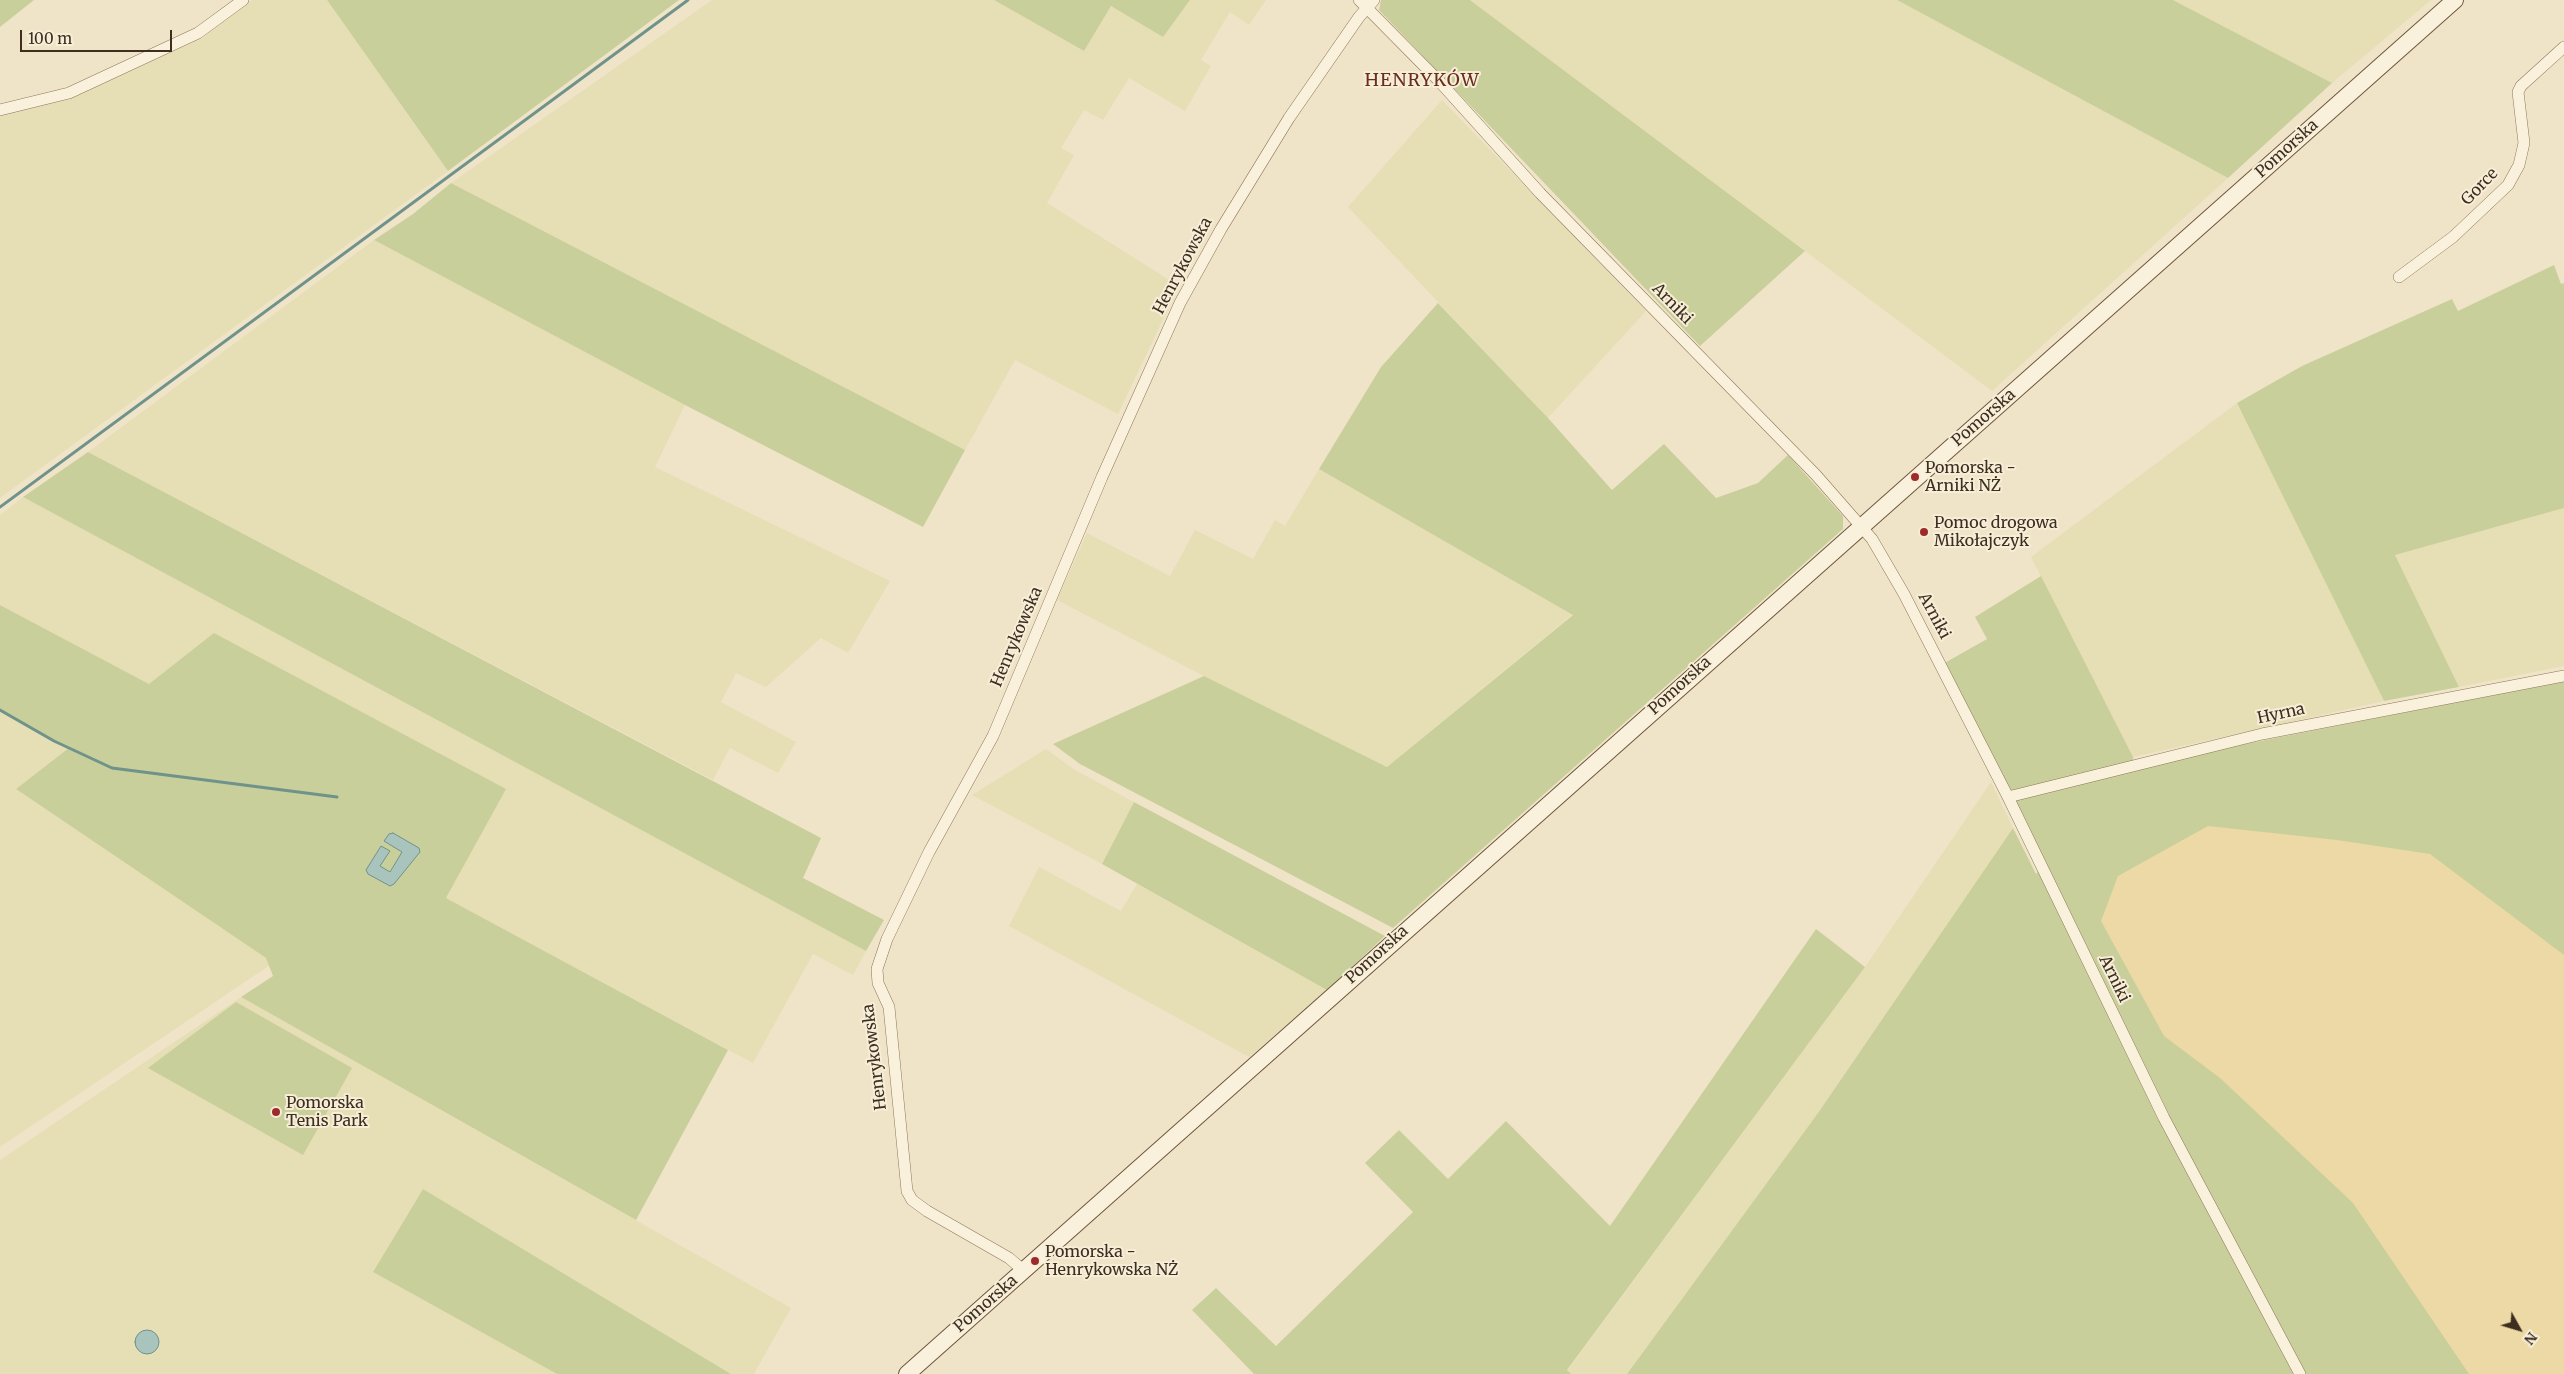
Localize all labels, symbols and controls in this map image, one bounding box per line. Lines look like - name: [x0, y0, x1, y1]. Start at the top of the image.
- scale bar: [22, 20, 175, 52]
- text: 100 m: [28, 29, 72, 48]
- district label: HENRYKÓW: [1363, 70, 1481, 92]
- street label: Pomorska: [2252, 116, 2322, 182]
- street label: Gorce: [2458, 164, 2502, 210]
- street label: Henrykowska: [1149, 214, 1217, 318]
- street label: Arniki: [1648, 279, 1696, 329]
- street label: Pomorska: [1948, 385, 2020, 451]
- place label: Pomorska - Arniki NŻ: [1925, 458, 2016, 496]
- marker: Pomorska - Arniki NŻ: [1909, 471, 1921, 483]
- place label: Pomoc drogowa Mikołajczyk: [1934, 513, 2058, 551]
- marker: Pomoc drogowa Mikołajczyk: [1918, 526, 1930, 538]
- street label: Henrykowska: [987, 584, 1047, 690]
- street label: Arniki: [1914, 590, 1954, 642]
- street label: Pomorska: [1645, 653, 1715, 719]
- street label: Hyrna: [2255, 700, 2307, 728]
- street label: Pomorska: [1342, 922, 1412, 988]
- street label: Arniki: [2094, 952, 2134, 1006]
- street label: Henrykowska: [859, 1003, 891, 1111]
- place label: Pomorska Tenis Park: [286, 1093, 368, 1131]
- marker: Pomorska Tenis Park: [270, 1106, 282, 1118]
- place label: Pomorska - Henrykowska NŻ: [1045, 1242, 1178, 1280]
- marker: Pomorska - Henrykowska NŻ: [1029, 1255, 1041, 1267]
- street label: Pomorska: [950, 1271, 1022, 1337]
- north arrow: [2494, 1304, 2544, 1354]
- text: N: [2520, 1328, 2541, 1348]

